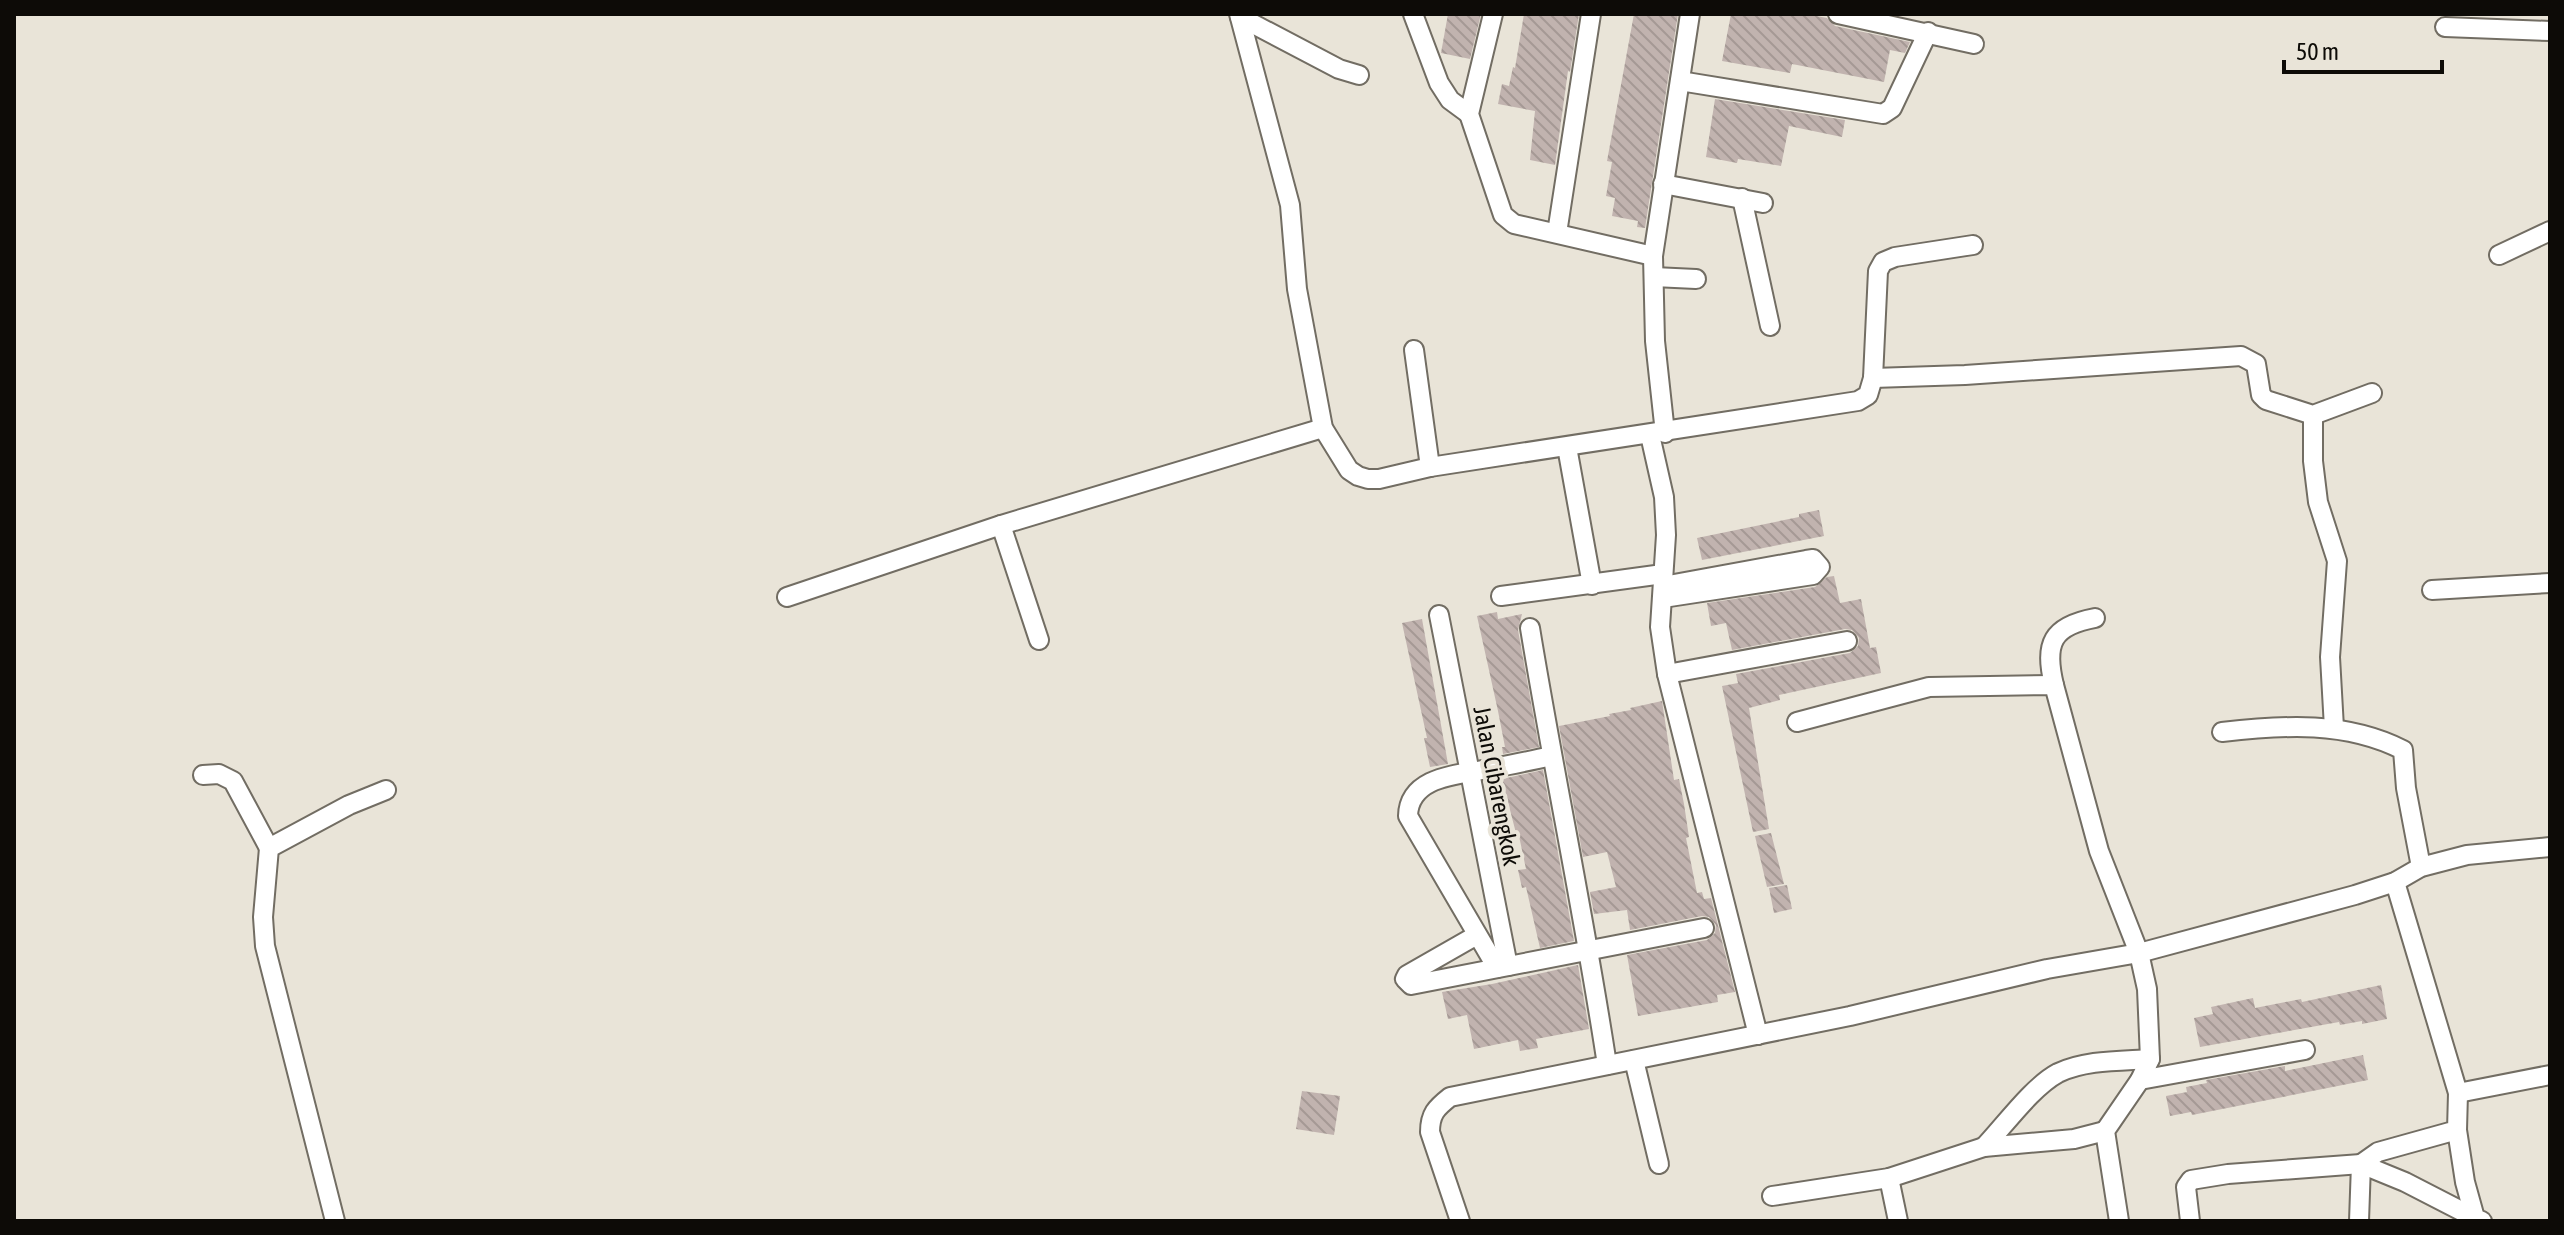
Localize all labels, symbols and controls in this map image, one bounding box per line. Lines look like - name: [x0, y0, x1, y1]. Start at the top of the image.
- scale bar: [2284, 24, 2442, 74]
- text: 50 m: [2296, 38, 2339, 65]
- street label: Jalan Cibarengkok: [1468, 704, 1526, 869]

